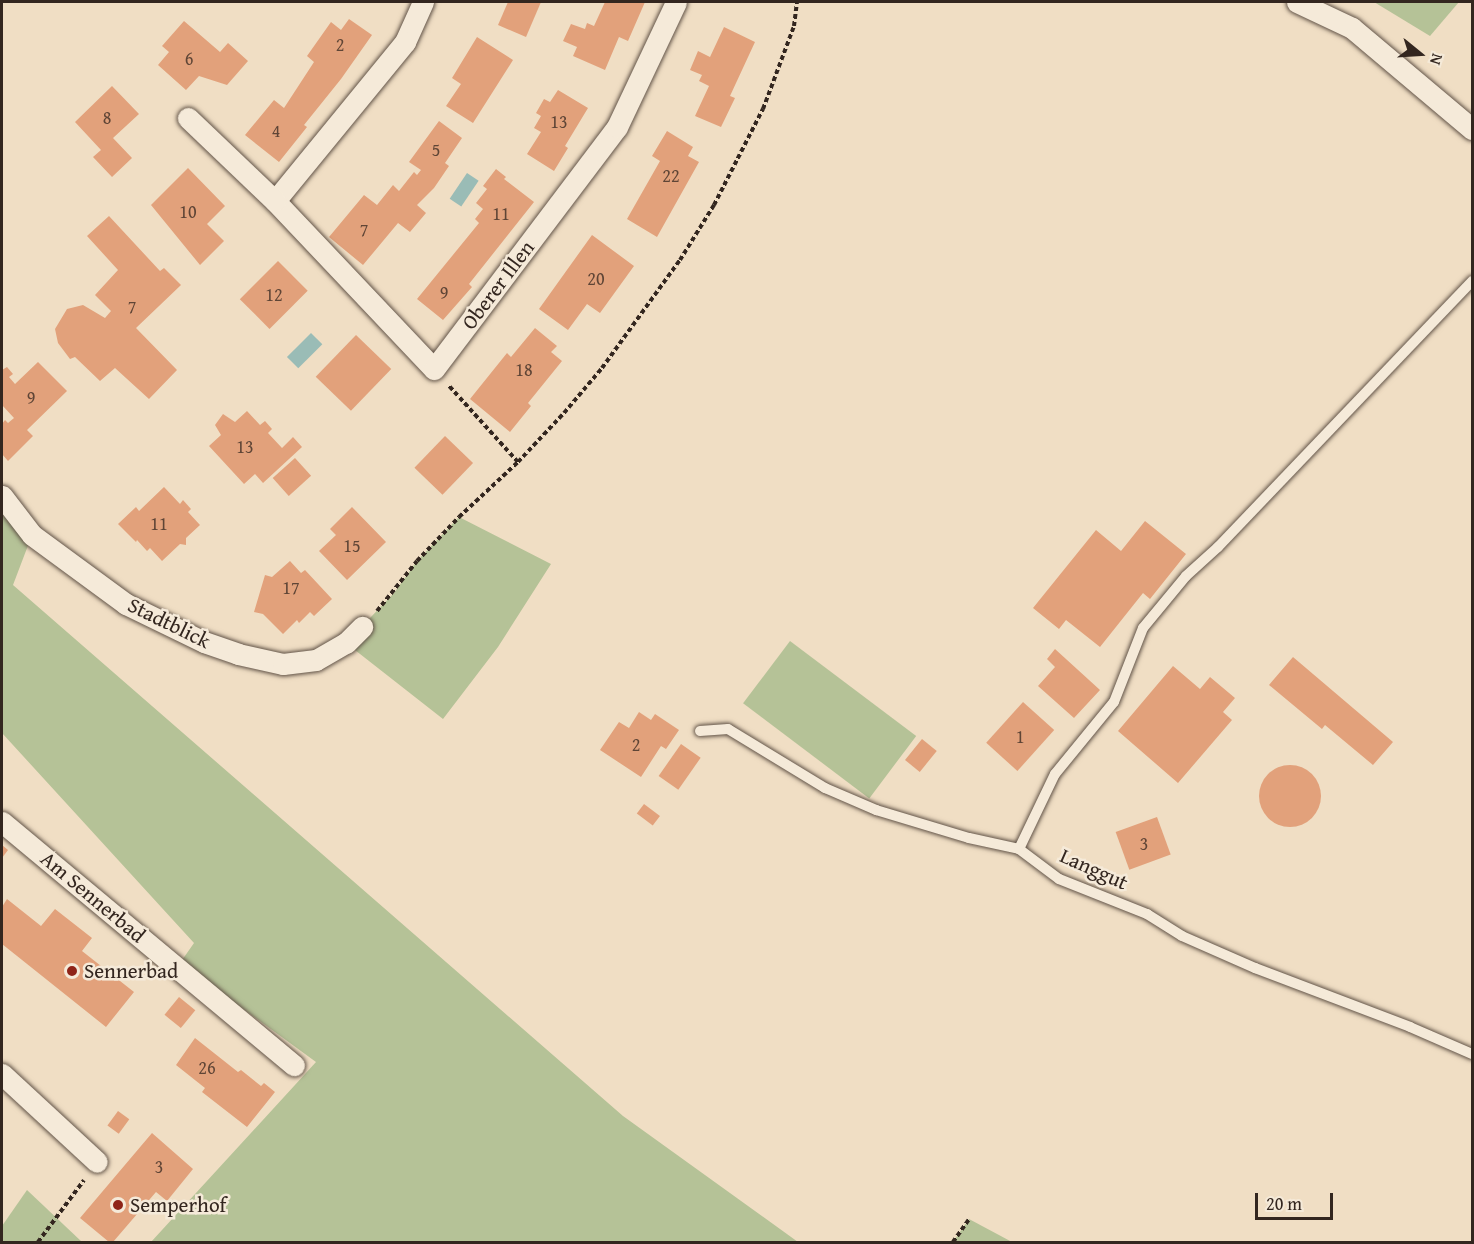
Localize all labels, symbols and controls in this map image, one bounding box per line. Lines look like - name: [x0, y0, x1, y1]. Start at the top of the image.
- north arrow: [1390, 24, 1450, 84]
- house number: 2: [336, 34, 344, 56]
- house number: 6: [185, 48, 193, 70]
- text: N: [1424, 51, 1450, 68]
- house number: 8: [103, 107, 111, 129]
- house number: 13: [550, 111, 568, 133]
- house number: 4: [272, 120, 280, 142]
- house number: 5: [432, 139, 440, 161]
- house number: 22: [662, 165, 680, 187]
- house number: 10: [179, 201, 197, 223]
- house number: 11: [492, 203, 510, 225]
- house number: 7: [360, 219, 368, 241]
- street label: Oberer Illen: [456, 236, 540, 334]
- house number: 20: [587, 268, 605, 290]
- house number: 9: [440, 282, 448, 304]
- house number: 12: [265, 284, 283, 306]
- house number: 7: [128, 296, 136, 318]
- house number: 18: [515, 359, 533, 381]
- house number: 9: [27, 387, 35, 409]
- house number: 13: [236, 436, 254, 458]
- house number: 11: [150, 513, 168, 535]
- house number: 15: [343, 535, 361, 557]
- house number: 17: [282, 577, 300, 599]
- street label: Stadtblick: [124, 592, 214, 654]
- house number: 1: [1016, 726, 1024, 748]
- house number: 2: [632, 734, 640, 756]
- house number: 3: [1140, 833, 1148, 855]
- street label: Langgut: [1056, 843, 1132, 895]
- street label: Am Sennerbad: [36, 846, 150, 948]
- place label: Sennerbad: [84, 958, 178, 984]
- marker: Sennerbad: [65, 964, 79, 978]
- house number: 26: [198, 1057, 216, 1079]
- house number: 3: [155, 1156, 163, 1178]
- scale bar: [1258, 1181, 1336, 1219]
- text: 20 m: [1266, 1190, 1302, 1217]
- place label: Semperhof: [130, 1192, 226, 1218]
- marker: Semperhof: [111, 1198, 125, 1212]

